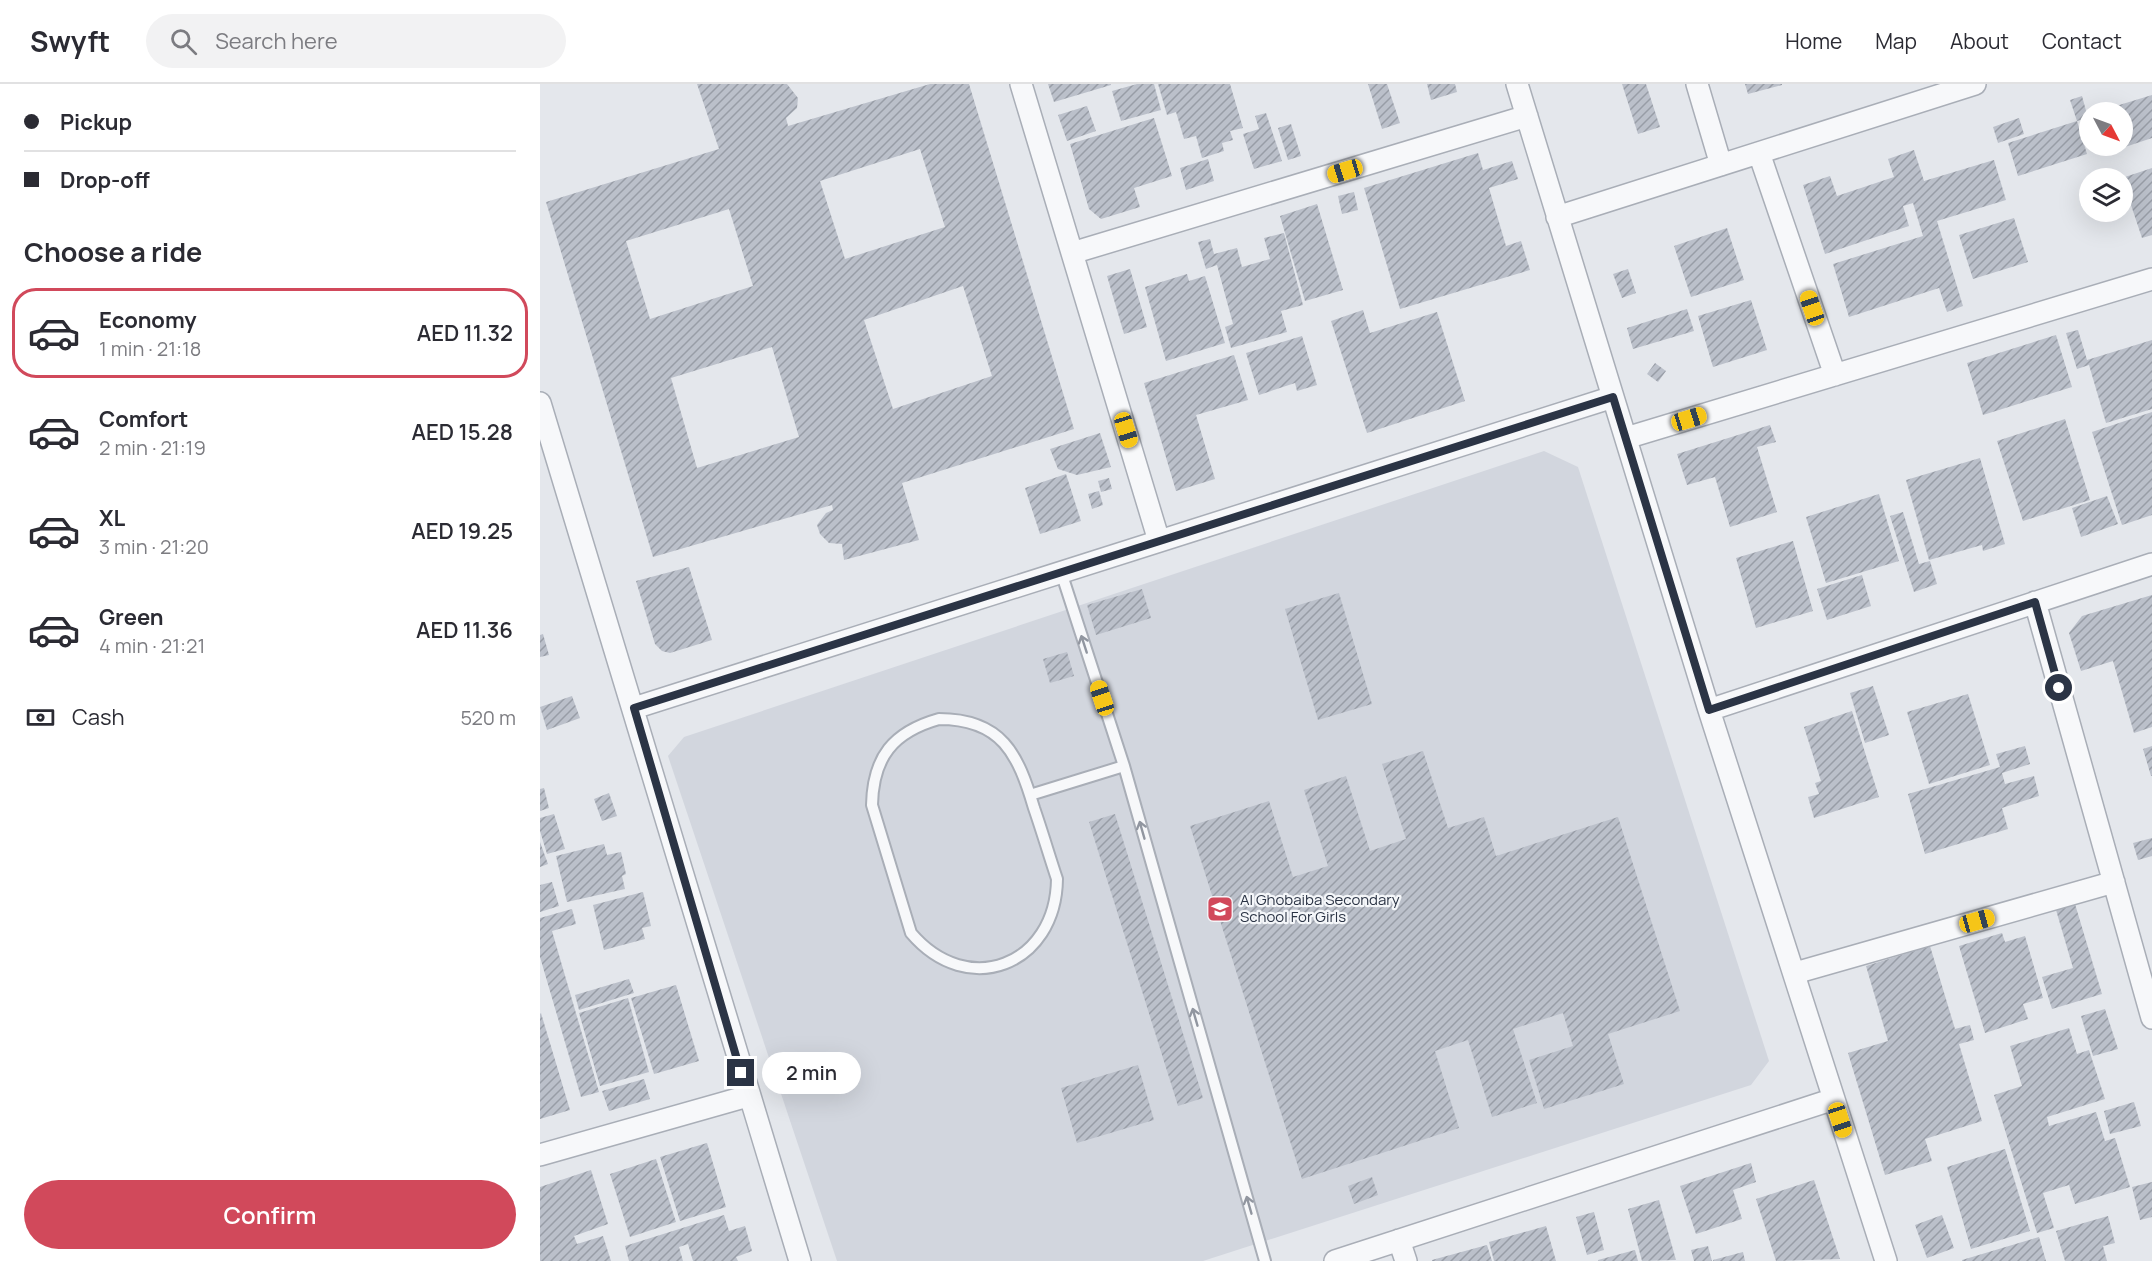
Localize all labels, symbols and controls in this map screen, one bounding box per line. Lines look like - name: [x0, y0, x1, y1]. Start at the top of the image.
- search box: [146, 14, 566, 68]
- text: Swyft: [30, 22, 110, 60]
- icon: search: [167, 25, 200, 58]
- text: Search here: [215, 26, 338, 56]
- text: Home: [1785, 27, 1842, 55]
- text: Map: [1875, 27, 1917, 55]
- text: About: [1950, 27, 2009, 55]
- text: Contact: [2042, 27, 2122, 55]
- north arrow: [2079, 102, 2133, 156]
- map controls: [2079, 102, 2133, 222]
- text: Pickup: [60, 107, 132, 137]
- car: [1325, 157, 1365, 185]
- text: Drop-off: [60, 165, 150, 195]
- button: layers: [2079, 168, 2133, 222]
- text: Choose a ride: [24, 233, 202, 270]
- car: [1798, 288, 1826, 328]
- text: Economy: [99, 305, 197, 335]
- icon: car: [27, 306, 81, 360]
- text: AED 11.32: [417, 318, 513, 348]
- text: 1 min · 21:18: [99, 335, 201, 362]
- text: Comfort: [99, 404, 188, 434]
- icon: car: [27, 405, 81, 459]
- car: [1669, 405, 1709, 433]
- car: [1112, 410, 1140, 450]
- text: AED 15.28: [412, 417, 513, 447]
- text: 2 min · 21:19: [99, 434, 206, 461]
- text: XL: [99, 503, 125, 533]
- icon: car: [27, 504, 81, 558]
- text: AED 19.25: [411, 516, 513, 546]
- text: 3 min · 21:20: [99, 533, 209, 560]
- text: Green: [99, 602, 164, 632]
- icon: car: [27, 603, 81, 657]
- text: AED 11.36: [416, 615, 513, 645]
- text: 4 min · 21:21: [99, 632, 205, 659]
- one-way arrow: [1078, 635, 1089, 654]
- route start: [2045, 674, 2072, 701]
- car: [1088, 678, 1116, 718]
- icon: cash: [24, 701, 57, 734]
- text: Cash: [72, 702, 125, 732]
- text: 520 m: [460, 704, 516, 731]
- one-way arrow: [1136, 821, 1147, 840]
- place label: Al Ghobaiba Secondary School For Girls: [1240, 889, 1400, 927]
- school or university icon: Al Ghobaiba Secondary School For Girls: [1205, 894, 1235, 924]
- car: [1957, 907, 1997, 935]
- one-way arrow: [1189, 1008, 1201, 1027]
- callout: 2 min: [762, 1052, 861, 1094]
- route end: [727, 1059, 754, 1086]
- text: 2 min: [786, 1059, 837, 1086]
- car: [1826, 1100, 1854, 1140]
- button: Confirm: [24, 1180, 516, 1249]
- one-way arrow: [1243, 1196, 1254, 1215]

